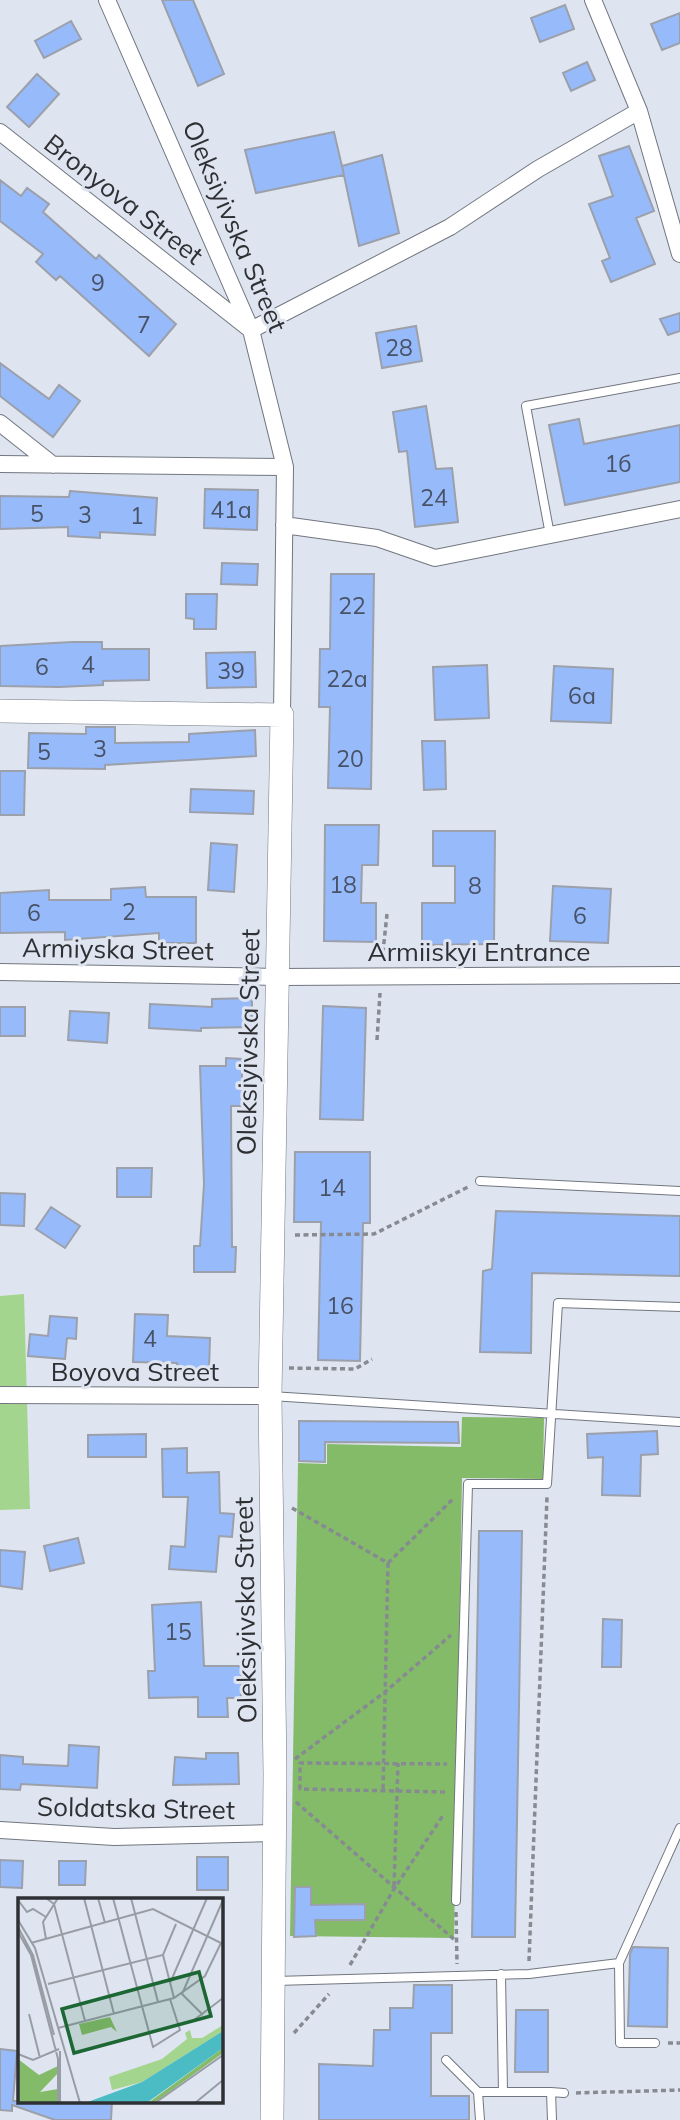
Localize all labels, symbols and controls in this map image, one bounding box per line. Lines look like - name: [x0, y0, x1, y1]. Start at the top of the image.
- street label: Oleksiyivska Street: [176, 115, 294, 337]
- street label: Bronyova Street: [38, 127, 210, 271]
- house number: 9: [91, 268, 105, 297]
- house number: 7: [137, 310, 151, 339]
- house number: 28: [385, 333, 413, 362]
- house number: 1б: [604, 449, 632, 478]
- house number: 24: [420, 483, 448, 512]
- house number: 41а: [210, 495, 252, 524]
- house number: 5: [30, 499, 44, 528]
- house number: 3: [78, 500, 92, 529]
- house number: 1: [130, 501, 144, 530]
- house number: 22: [338, 591, 366, 620]
- house number: 4: [81, 650, 95, 679]
- house number: 6: [35, 652, 49, 681]
- house number: 39: [217, 656, 245, 685]
- house number: 22а: [326, 664, 368, 693]
- house number: 6а: [568, 681, 596, 710]
- house number: 3: [93, 734, 107, 763]
- house number: 5: [37, 737, 51, 766]
- house number: 20: [336, 744, 364, 773]
- house number: 18: [329, 870, 357, 899]
- house number: 8: [468, 871, 482, 900]
- house number: 2: [122, 897, 136, 926]
- house number: 6: [27, 898, 41, 927]
- house number: 6: [573, 901, 587, 930]
- street label: Oleksiyivska Street: [230, 928, 266, 1156]
- street label: Armiyska Street: [22, 931, 214, 967]
- street label: Armiiskyi Entrance: [368, 935, 590, 968]
- house number: 14: [318, 1173, 346, 1202]
- house number: 16: [326, 1291, 354, 1320]
- house number: 4: [143, 1324, 157, 1353]
- street label: Boyova Street: [51, 1355, 219, 1388]
- street label: Oleksiyivska Street: [227, 1496, 263, 1724]
- house number: 15: [164, 1617, 192, 1646]
- street label: Soldatska Street: [37, 1790, 235, 1826]
- inset map: [18, 1898, 222, 2102]

